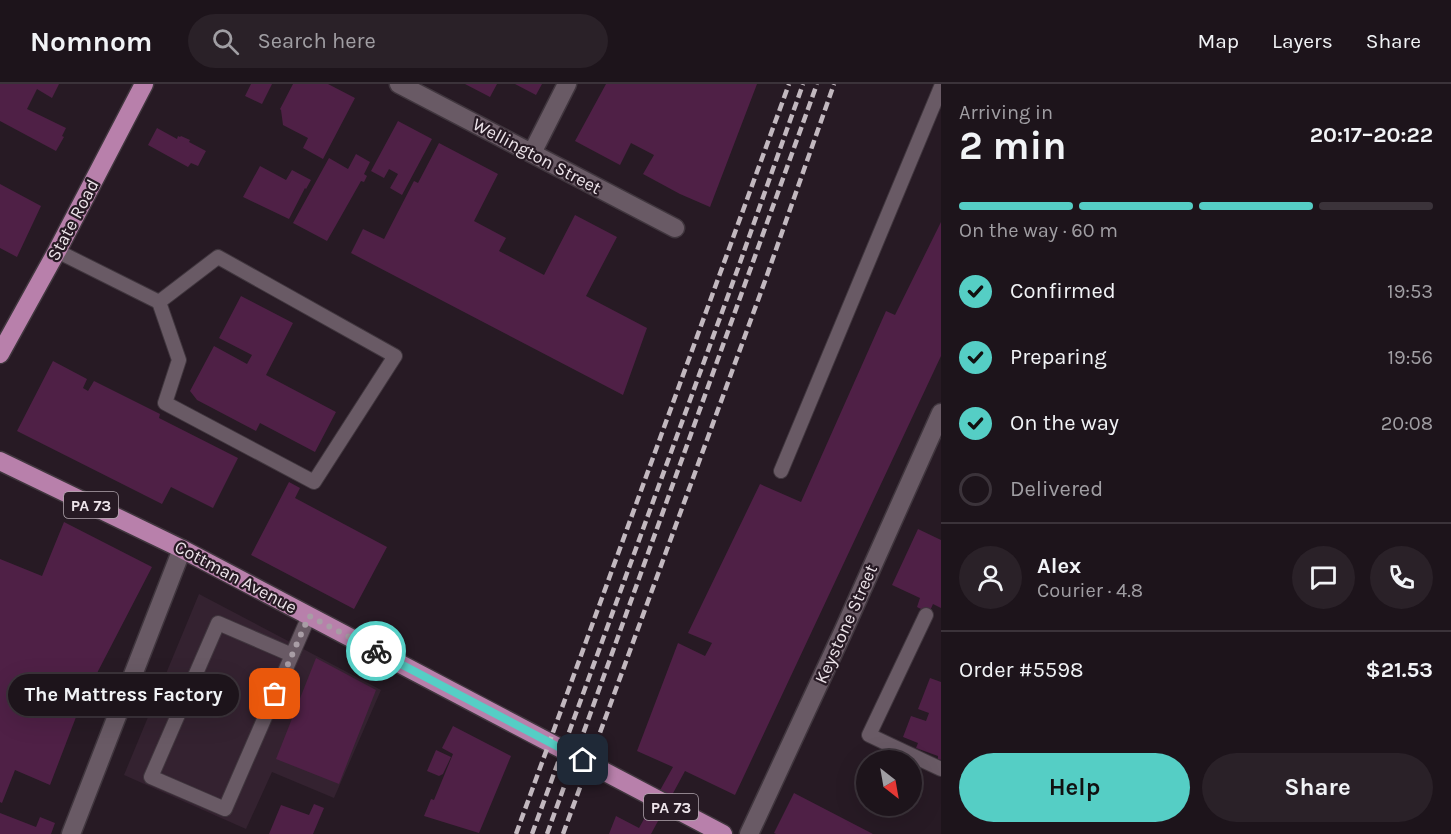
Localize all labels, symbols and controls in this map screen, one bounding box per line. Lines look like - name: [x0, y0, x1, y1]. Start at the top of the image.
- search box: [188, 14, 608, 68]
- text: Nomnom: [30, 25, 152, 58]
- icon: search: [209, 25, 242, 58]
- text: Search here: [257, 28, 376, 54]
- text: Map: [1197, 29, 1239, 53]
- text: Layers: [1272, 29, 1333, 53]
- text: Share: [1366, 29, 1421, 53]
- text: Arriving in: [959, 101, 1053, 124]
- street label: Wellington Street: [469, 113, 605, 199]
- text: 20:17–20:22: [1310, 122, 1433, 148]
- text: 2 min: [959, 123, 1067, 169]
- street label: State Road: [42, 175, 104, 265]
- text: On the way · 60 m: [959, 219, 1118, 242]
- icon: check: [959, 275, 992, 308]
- text: Confirmed: [1010, 278, 1116, 304]
- text: 19:53: [1387, 280, 1433, 303]
- icon: check: [959, 341, 992, 374]
- text: Preparing: [1010, 344, 1107, 370]
- text: 19:56: [1387, 346, 1433, 369]
- icon: check: [959, 407, 992, 440]
- text: On the way: [1010, 410, 1119, 436]
- text: 20:08: [1381, 412, 1433, 435]
- text: Delivered: [1010, 476, 1103, 502]
- road number: PA 73: [64, 492, 118, 518]
- street label: Cottman Avenue: [171, 535, 301, 619]
- button: person: [959, 546, 1022, 609]
- button: chat: [1292, 546, 1355, 609]
- button: phone: [1370, 546, 1433, 609]
- text: Alex: [1037, 553, 1081, 579]
- street label: Keystone Street: [810, 561, 882, 687]
- text: Courier · 4.8: [1037, 579, 1143, 602]
- courier: [346, 621, 406, 681]
- icon: bike: [360, 635, 393, 668]
- text: Order #5598: [959, 657, 1084, 683]
- text: $21.53: [1365, 657, 1433, 683]
- pin: [249, 668, 300, 719]
- callout: The Mattress Factory: [8, 673, 239, 715]
- icon: bag: [258, 677, 291, 710]
- text: The Mattress Factory: [24, 683, 223, 706]
- pin: [557, 734, 608, 785]
- icon: home: [566, 743, 599, 776]
- north arrow: [856, 750, 922, 816]
- map controls: [856, 750, 922, 816]
- button: Help: [959, 753, 1190, 822]
- button: Share: [1202, 753, 1433, 822]
- road number: PA 73: [644, 794, 698, 820]

